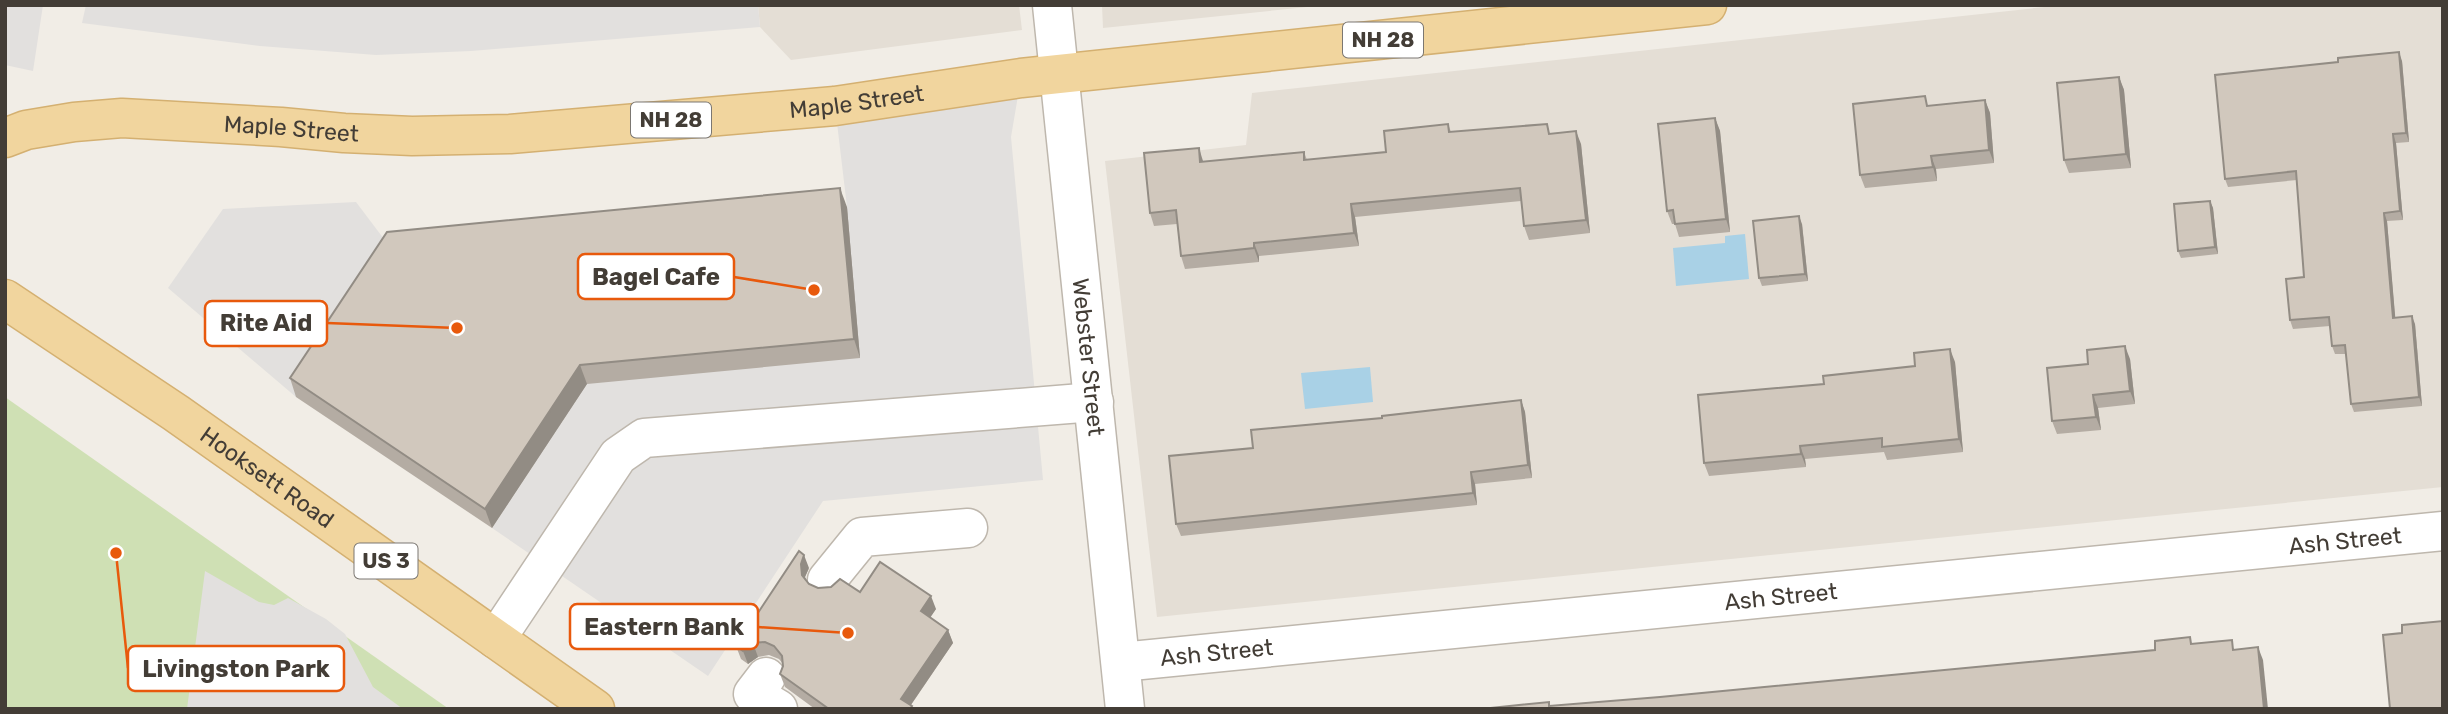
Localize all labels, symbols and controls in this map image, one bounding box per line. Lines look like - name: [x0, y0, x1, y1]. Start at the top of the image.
- road number: NH 28: [1343, 22, 1423, 58]
- street label: Maple Street: [788, 79, 926, 124]
- road number: NH 28: [631, 102, 711, 138]
- street label: Maple Street: [223, 110, 359, 148]
- callout: Bagel Cafe: [578, 254, 734, 299]
- text: Bagel Cafe: [592, 263, 720, 291]
- street label: Webster Street: [1066, 277, 1111, 437]
- callout: Rite Aid: [205, 301, 327, 346]
- text: Rite Aid: [220, 309, 312, 337]
- street label: Hooksett Road: [195, 421, 339, 534]
- street label: Ash Street: [2287, 521, 2403, 560]
- road number: US 3: [354, 544, 418, 578]
- street label: Ash Street: [1723, 577, 1839, 616]
- callout: Eastern Bank: [570, 604, 758, 649]
- text: Eastern Bank: [584, 613, 744, 641]
- street label: Ash Street: [1159, 633, 1274, 672]
- callout: Livingston Park: [128, 646, 344, 691]
- text: Livingston Park: [142, 655, 330, 683]

